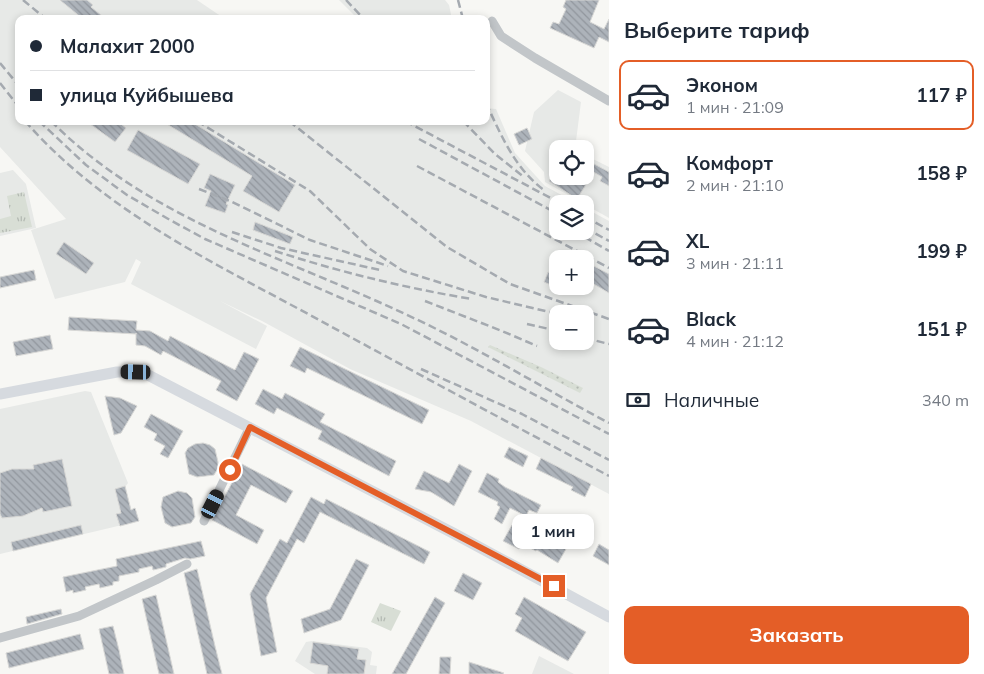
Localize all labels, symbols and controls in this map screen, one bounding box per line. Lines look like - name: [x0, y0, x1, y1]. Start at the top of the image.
- text: Выберите тариф: [624, 16, 810, 44]
- text: Малахит 2000: [60, 34, 195, 58]
- icon: car: [626, 73, 671, 118]
- text: Эконом: [686, 73, 758, 97]
- text: улица Куйбышева: [60, 83, 234, 107]
- text: 117 ₽: [916, 83, 967, 107]
- text: 1 мин · 21:09: [686, 97, 784, 117]
- map controls: [549, 140, 594, 350]
- button: locate: [549, 140, 594, 185]
- icon: car: [626, 151, 671, 196]
- text: Комфорт: [686, 151, 773, 175]
- text: 158 ₽: [916, 161, 967, 185]
- text: 2 мин · 21:10: [686, 175, 784, 195]
- button: layers: [549, 195, 594, 240]
- icon: car: [626, 229, 671, 274]
- text: XL: [686, 229, 709, 253]
- text: 199 ₽: [916, 239, 967, 263]
- button: +: [549, 250, 594, 295]
- text: 3 мин · 21:11: [686, 253, 784, 273]
- button: −: [549, 305, 594, 350]
- icon: car: [626, 307, 671, 352]
- text: Black: [686, 307, 736, 331]
- text: 151 ₽: [916, 317, 967, 341]
- text: 4 мин · 21:12: [686, 331, 784, 351]
- car: [120, 364, 151, 380]
- icon: cash: [624, 386, 652, 414]
- text: Наличные: [664, 388, 759, 412]
- text: 340 m: [922, 390, 969, 410]
- route start: [219, 459, 241, 481]
- car: [199, 487, 226, 521]
- callout: 1 мин: [513, 514, 595, 548]
- text: 1 мин: [531, 521, 575, 541]
- route end: [543, 575, 565, 597]
- button: Заказать: [624, 606, 969, 664]

